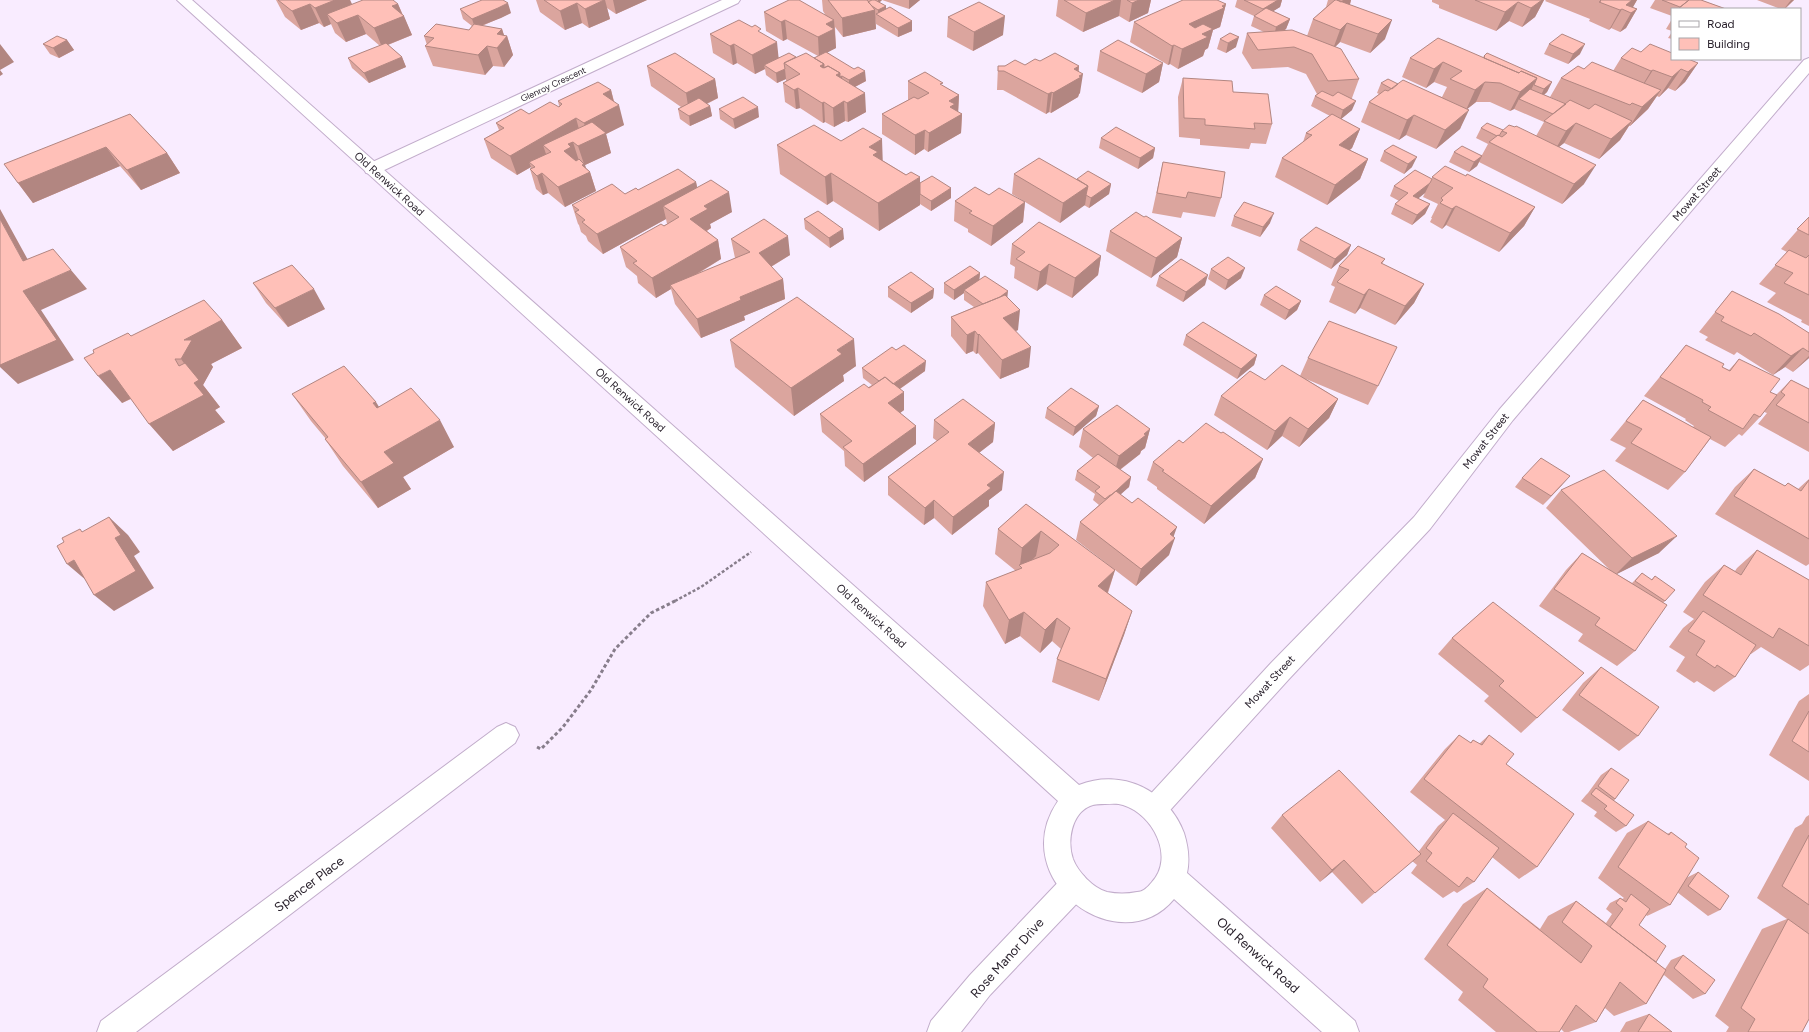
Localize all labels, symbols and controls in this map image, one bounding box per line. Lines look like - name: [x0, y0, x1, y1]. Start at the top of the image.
- legend: [1671, 8, 1801, 60]
- text: Road: [1707, 17, 1735, 31]
- text: Building: [1707, 37, 1750, 51]
- street label: Glenroy Crescent: [519, 64, 588, 104]
- street label: Old Renwick Road: [351, 149, 427, 219]
- street label: Mowat Street: [1670, 164, 1724, 224]
- street label: Old Renwick Road: [592, 365, 668, 435]
- street label: Mowat Street: [1460, 410, 1512, 472]
- street label: Old Renwick Road: [833, 581, 909, 651]
- street label: Mowat Street: [1242, 653, 1298, 711]
- street label: Spencer Place: [271, 853, 347, 915]
- street label: Old Renwick Road: [1214, 914, 1302, 996]
- street label: Rose Manor Drive: [967, 915, 1047, 1001]

